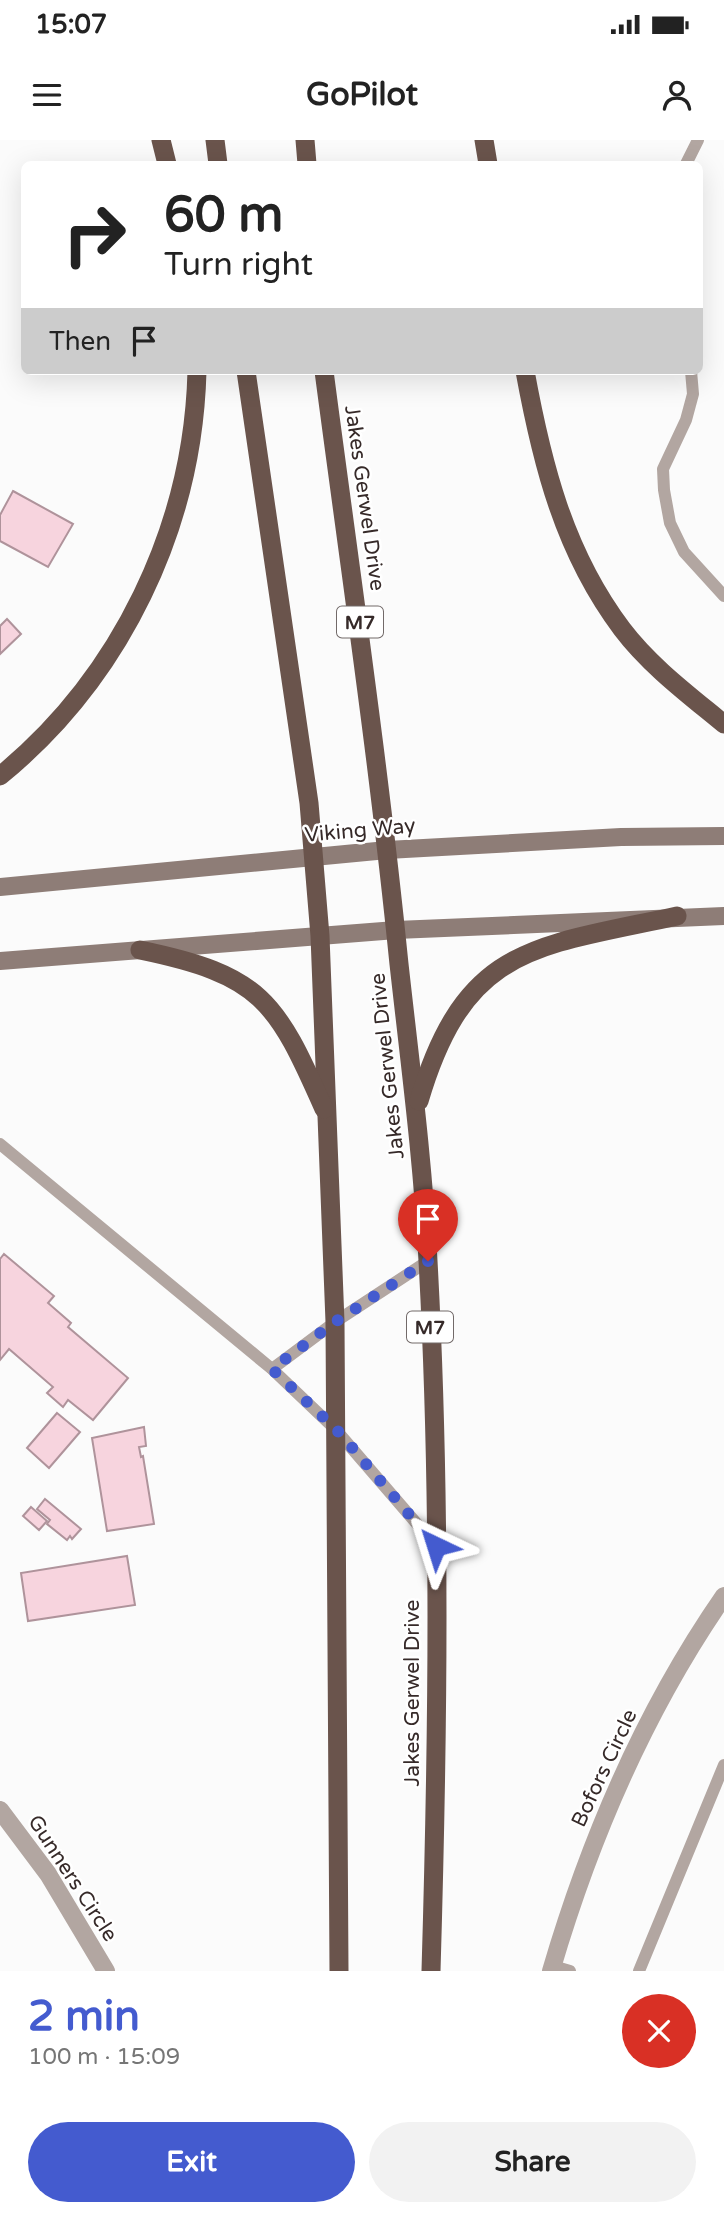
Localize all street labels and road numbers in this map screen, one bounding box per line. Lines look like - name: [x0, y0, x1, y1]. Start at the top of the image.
- street label: Jakes Gerwel Drive: [339, 404, 390, 592]
- road number: M7: [337, 607, 383, 638]
- street label: Viking Way: [304, 813, 416, 848]
- street label: Jakes Gerwel Drive: [365, 972, 410, 1160]
- road number: M7: [407, 1312, 453, 1343]
- street label: Jakes Gerwel Drive: [400, 1599, 425, 1786]
- street label: Bofors Circle: [566, 1705, 643, 1831]
- street label: Gunners Circle: [22, 1810, 123, 1946]

